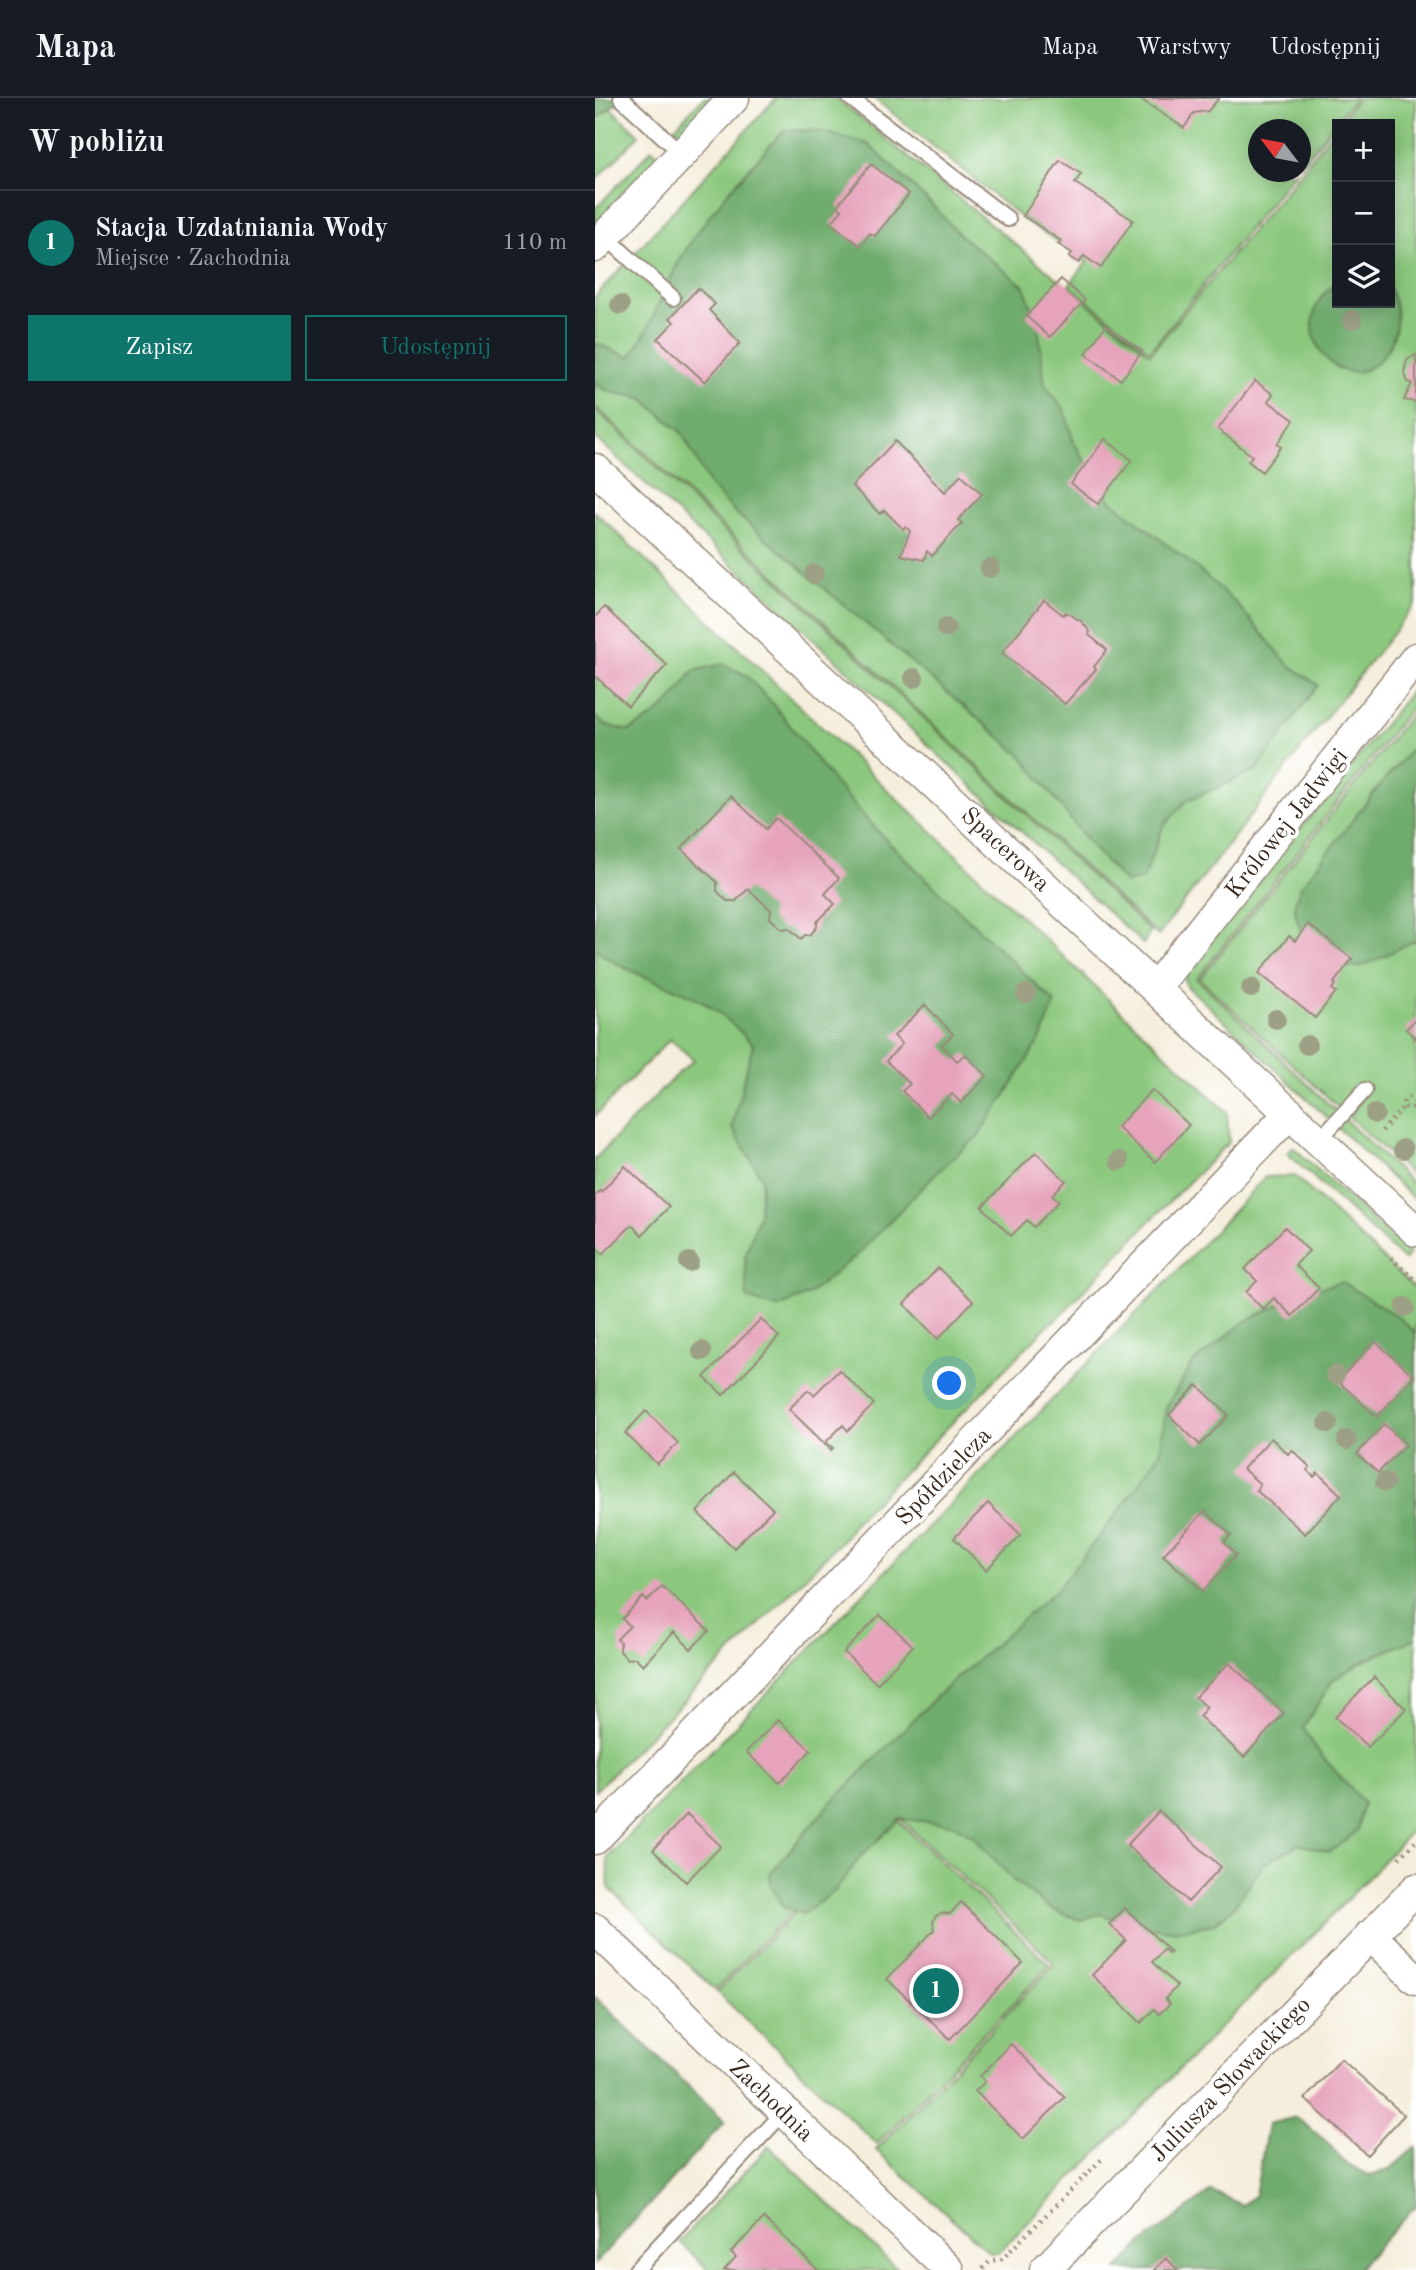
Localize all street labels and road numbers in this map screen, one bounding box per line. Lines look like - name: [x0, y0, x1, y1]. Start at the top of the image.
- street label: Królowej Jadwigi: [1222, 745, 1353, 904]
- street label: Spacerowa: [956, 804, 1054, 897]
- street label: Spółdzielcza: [892, 1424, 997, 1531]
- street label: Juliusza Słowackiego: [1147, 1993, 1316, 2168]
- street label: Zachodnia: [724, 2056, 817, 2147]

